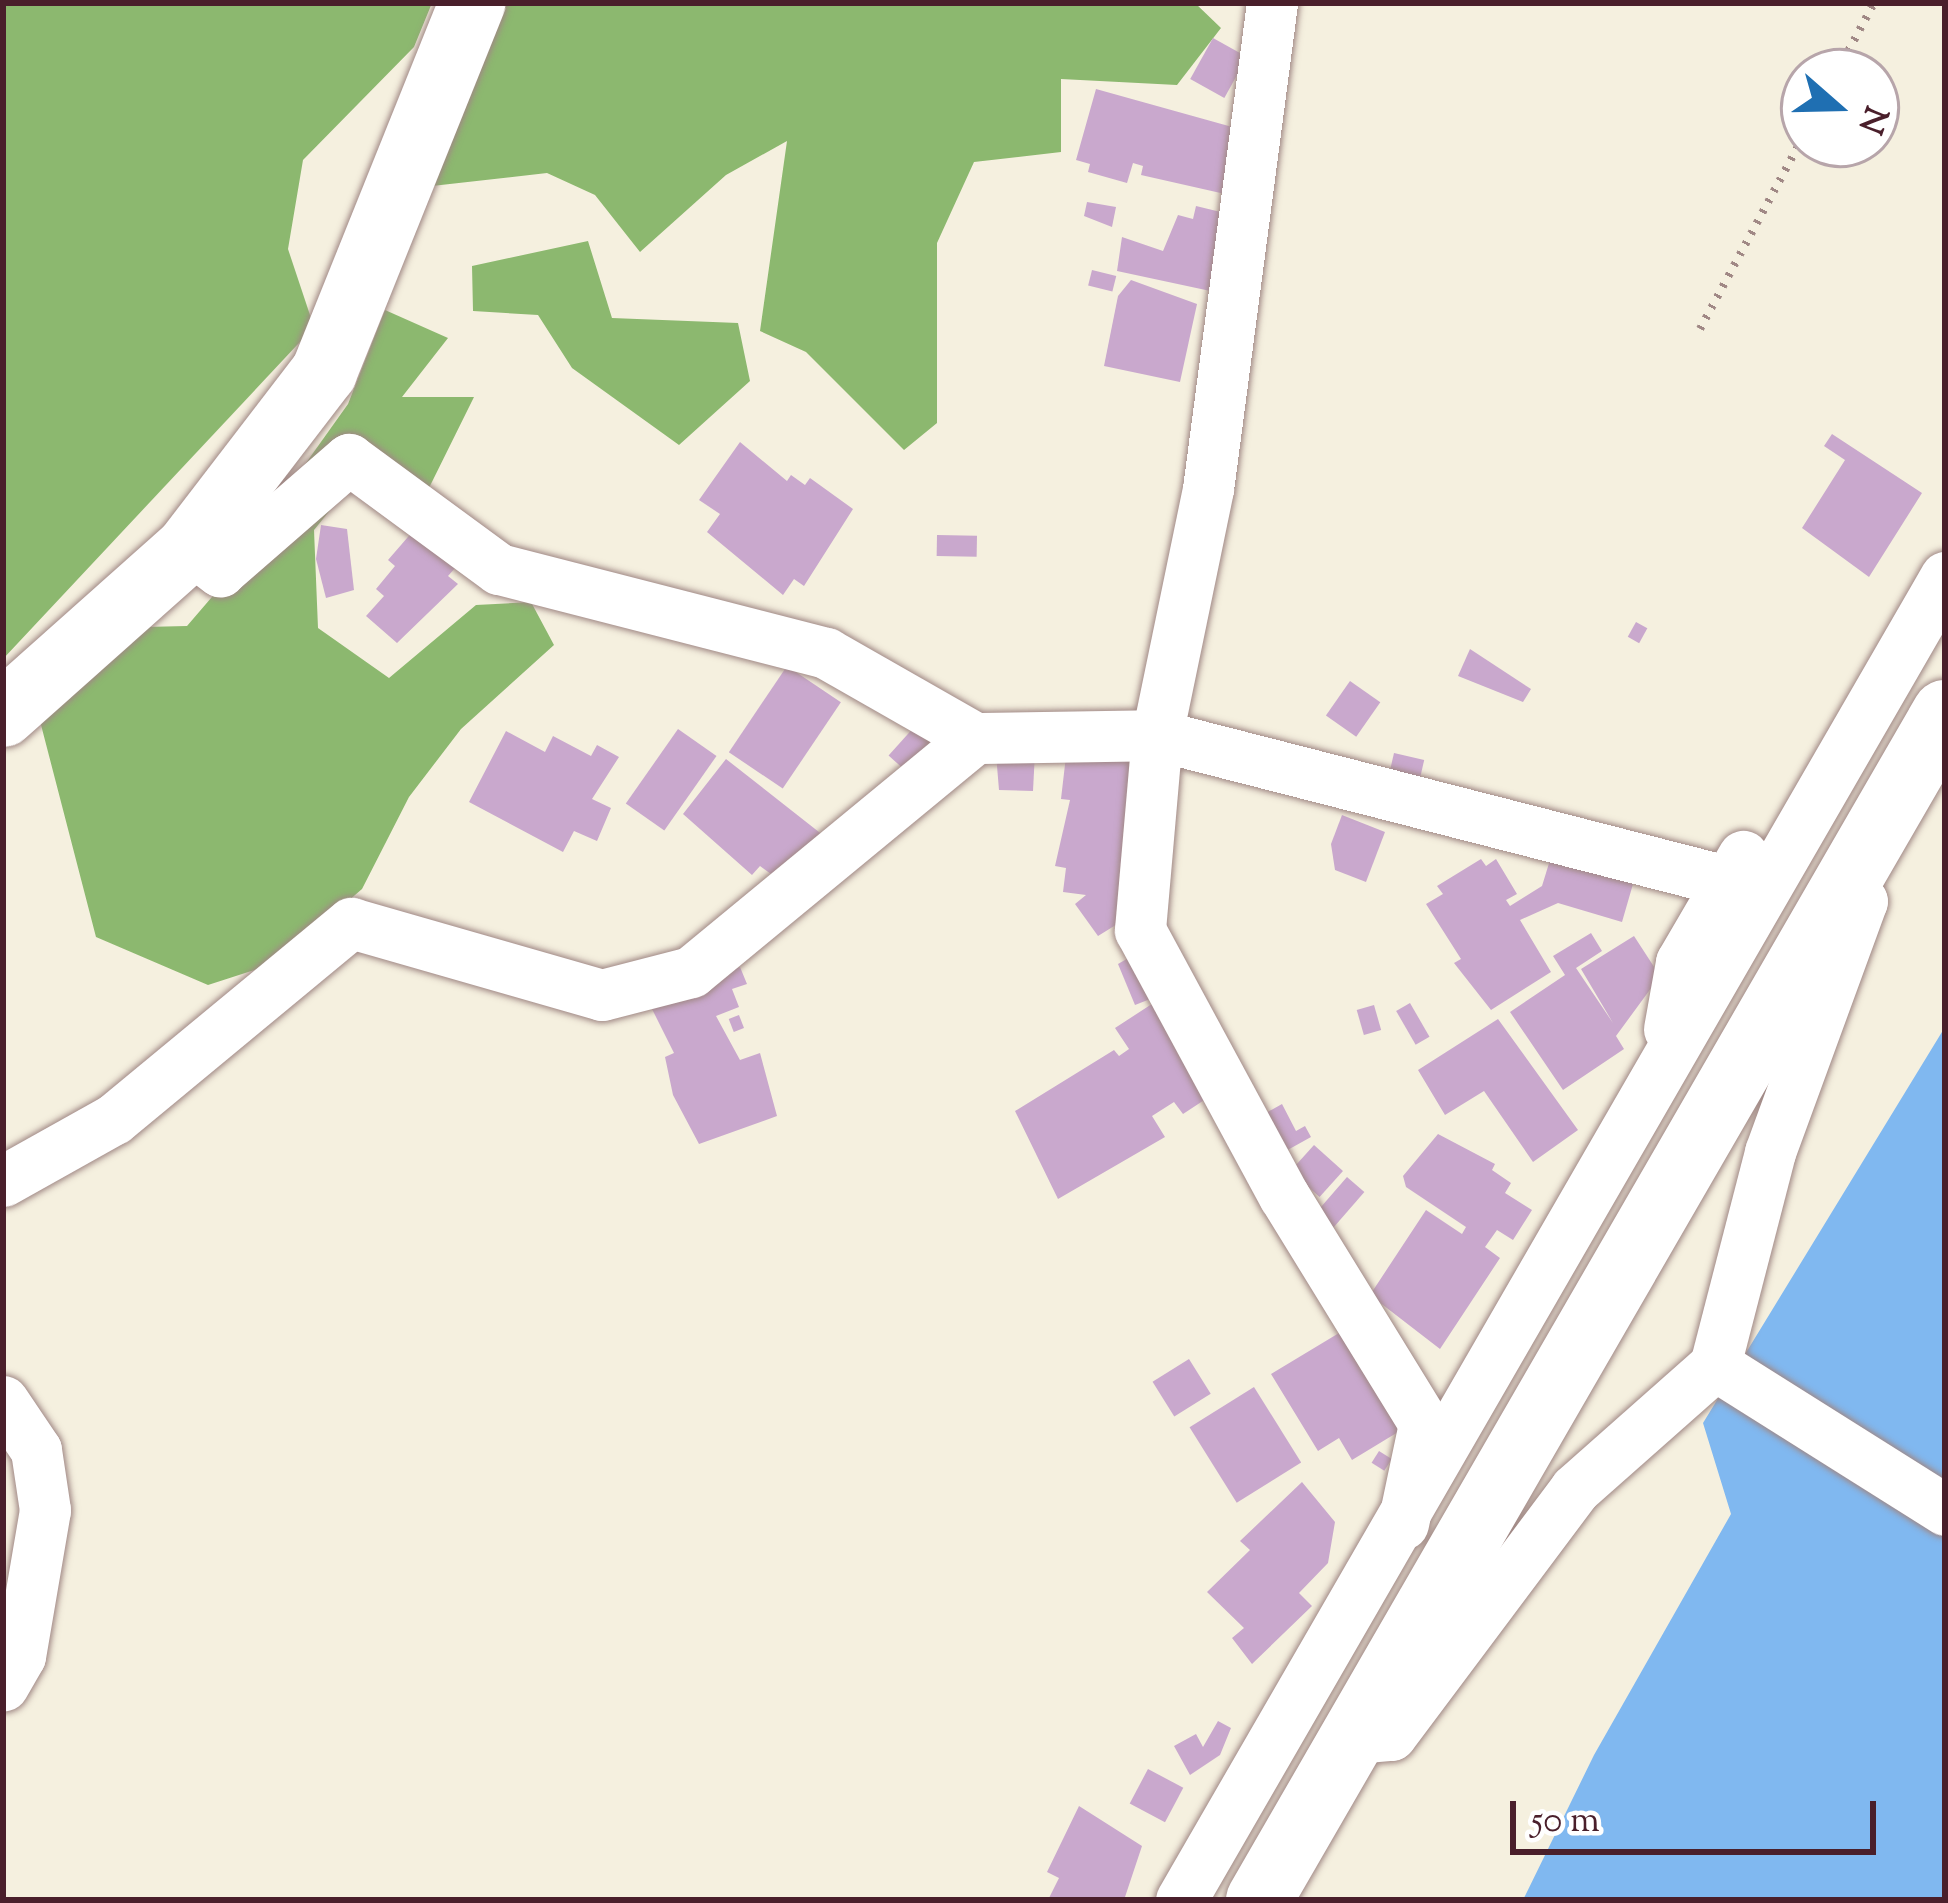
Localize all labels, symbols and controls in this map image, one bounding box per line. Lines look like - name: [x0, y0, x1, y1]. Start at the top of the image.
- north arrow: [1780, 48, 1900, 168]
- text: N: [1844, 99, 1898, 140]
- scale bar: [1516, 1777, 1882, 1851]
- text: 50 m: [1531, 1796, 1600, 1848]

